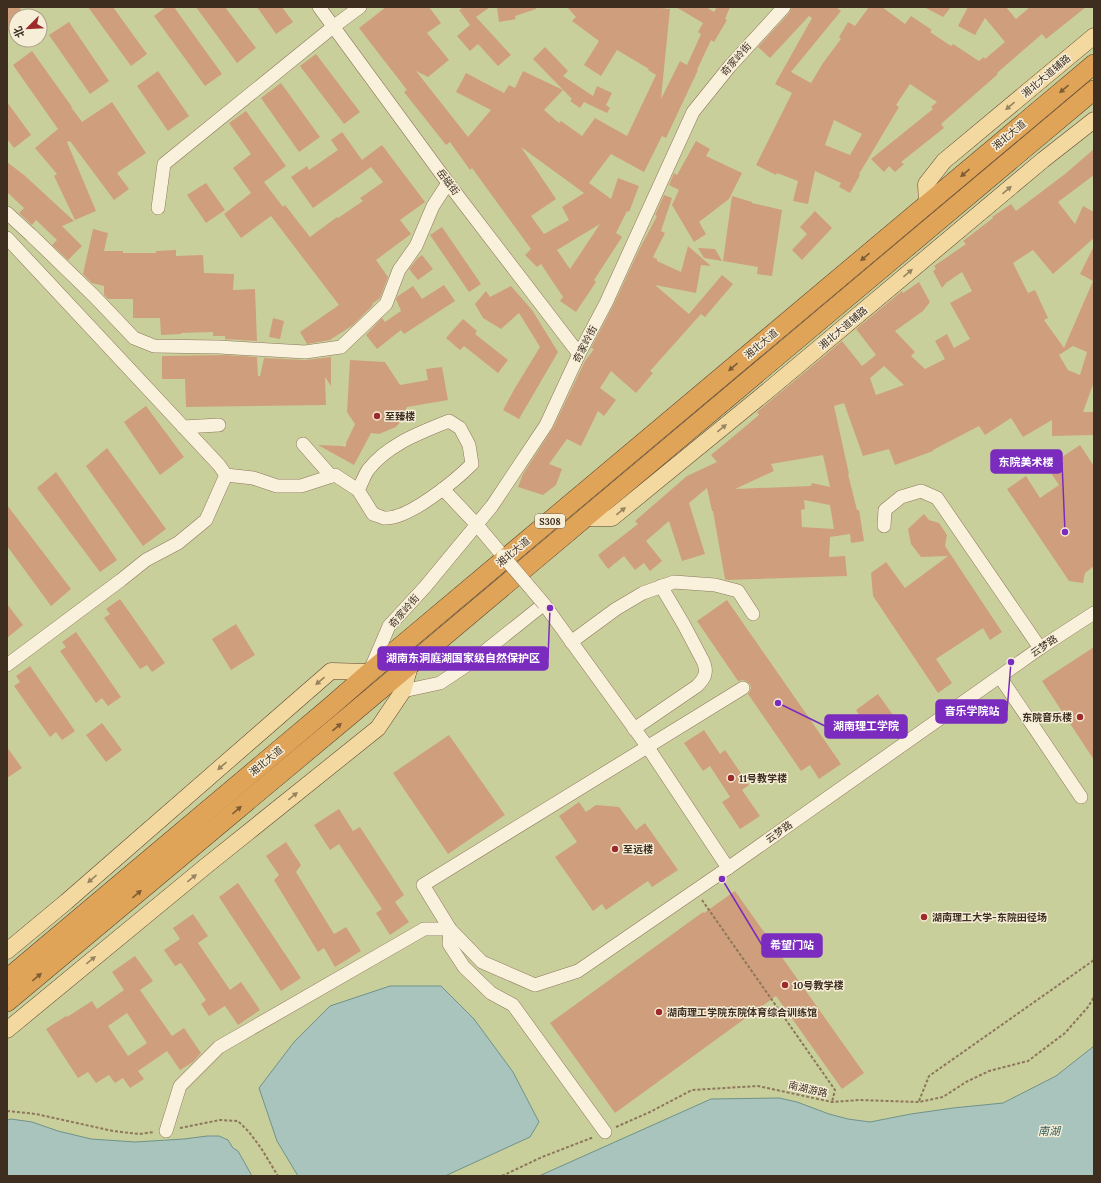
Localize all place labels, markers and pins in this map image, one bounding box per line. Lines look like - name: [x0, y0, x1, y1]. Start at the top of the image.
- place label: 至臻楼: [385, 410, 415, 423]
- marker: 至臻楼: [372, 411, 382, 421]
- callout: 东院美术楼: [991, 450, 1062, 473]
- callout: 湖南东洞庭湖国家级自然保护区: [378, 647, 548, 670]
- callout: 音乐学院站: [936, 700, 1007, 723]
- place label: 东院音乐楼: [1022, 711, 1072, 724]
- marker: 东院音乐楼: [1075, 712, 1085, 722]
- callout: 湖南理工学院: [825, 715, 907, 738]
- place label: 11号教学楼: [739, 772, 787, 785]
- marker: 11号教学楼: [726, 773, 736, 783]
- place label: 至远楼: [623, 843, 653, 856]
- marker: 至远楼: [610, 844, 620, 854]
- place label: 湖南理工大学-东院田径场: [932, 911, 1047, 924]
- marker: 湖南理工大学-东院田径场: [919, 912, 929, 922]
- callout: 希望门站: [762, 934, 822, 957]
- place label: 10号教学楼: [793, 979, 843, 992]
- marker: 10号教学楼: [780, 980, 790, 990]
- place label: 湖南理工学院东院体育综合训练馆: [667, 1006, 817, 1019]
- marker: 湖南理工学院东院体育综合训练馆: [654, 1007, 664, 1017]

